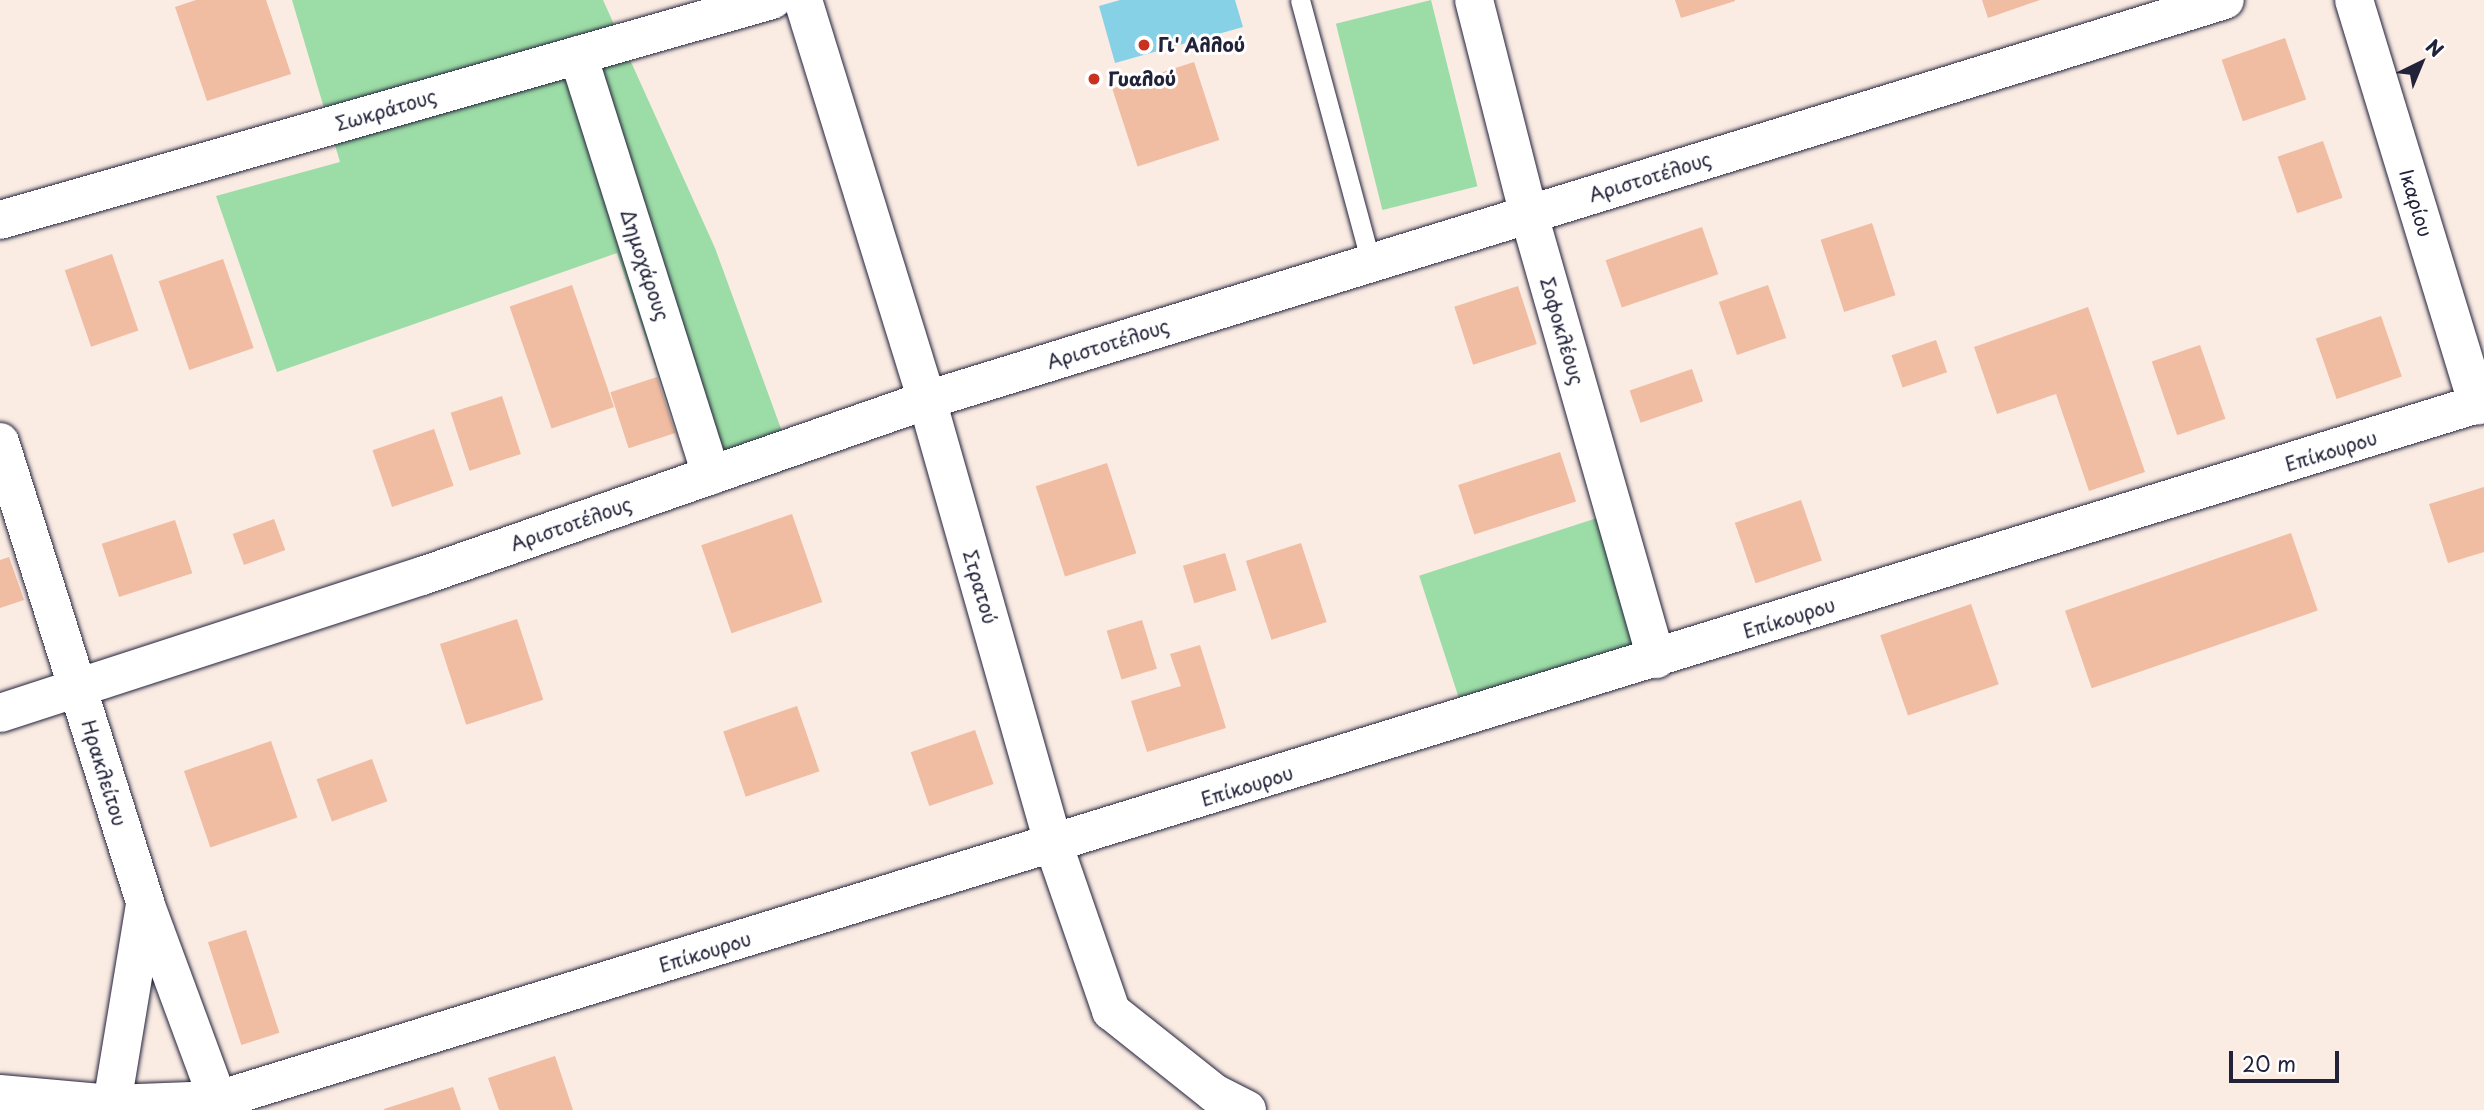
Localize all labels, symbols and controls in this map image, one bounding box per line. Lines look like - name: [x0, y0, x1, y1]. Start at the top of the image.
- north arrow: [2386, 28, 2456, 98]
- text: N: [2420, 32, 2450, 63]
- place label: Γι' Αλλού: [1158, 34, 1246, 56]
- marker: Γι' Αλλού: [1136, 37, 1152, 53]
- place label: Γυαλού: [1108, 68, 1176, 90]
- marker: Γυαλού: [1086, 71, 1102, 87]
- street label: Σωκράτους: [333, 85, 439, 135]
- street label: Αριστοτέλους: [1586, 148, 1714, 206]
- street label: Ικαρίου: [2395, 166, 2437, 240]
- street label: Δημοχάρους: [616, 206, 674, 324]
- street label: Σοφοκλέους: [1536, 275, 1588, 387]
- street label: Αριστοτέλους: [1044, 315, 1172, 373]
- street label: Επίκουρου: [2282, 426, 2380, 476]
- street label: Αριστοτέλους: [507, 493, 635, 555]
- street label: Στρατού: [959, 547, 1001, 627]
- street label: Επίκουρου: [1740, 593, 1838, 643]
- street label: Ηρακλείτου: [77, 717, 131, 829]
- street label: Επίκουρου: [1198, 761, 1296, 811]
- street label: Επίκουρου: [656, 927, 754, 977]
- scale bar: [2232, 1036, 2342, 1080]
- text: 20 m: [2242, 1047, 2296, 1079]

